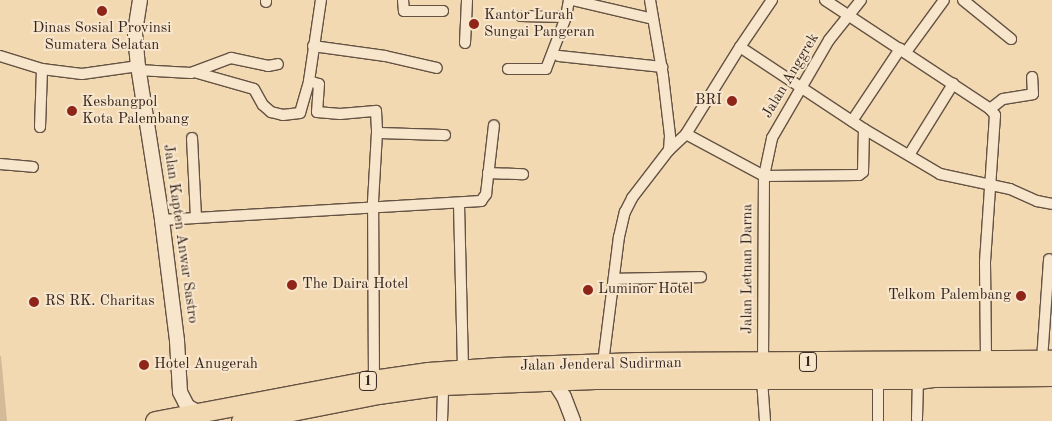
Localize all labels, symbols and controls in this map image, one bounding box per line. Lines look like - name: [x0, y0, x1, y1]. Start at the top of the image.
- marker: Dinas Sosial Provinsi Sumatera Selatan: [96, 5, 108, 17]
- place label: Kantor Lurah Sungai Pangeran: [484, 6, 595, 41]
- marker: Kantor Lurah Sungai Pangeran: [468, 18, 480, 30]
- place label: Dinas Sosial Provinsi Sumatera Selatan: [33, 19, 171, 54]
- street label: Jalan Anggrek: [759, 30, 823, 122]
- place label: BRI: [695, 92, 722, 110]
- place label: Kesbangpol Kota Palembang: [82, 93, 189, 128]
- marker: BRI: [726, 95, 738, 107]
- marker: Kesbangpol Kota Palembang: [66, 105, 78, 117]
- street label: Jalan Kapten Anwar Sastro: [159, 143, 201, 325]
- street label: Jalan Letnan Darna: [739, 204, 757, 334]
- place label: The Daira Hotel: [302, 276, 408, 294]
- marker: The Daira Hotel: [286, 279, 298, 291]
- place label: Luminor Hotel: [598, 281, 693, 299]
- marker: Luminor Hotel: [582, 284, 594, 296]
- place label: Telkom Palembang: [888, 287, 1011, 305]
- marker: Telkom Palembang: [1015, 290, 1027, 302]
- place label: RS RK. Charitas: [45, 293, 155, 311]
- marker: RS RK. Charitas: [27, 295, 41, 309]
- road number: 1: [798, 351, 818, 374]
- street label: Jalan Jenderal Sudirman: [520, 355, 682, 375]
- place label: Hotel Anugerah: [154, 356, 258, 374]
- marker: Hotel Anugerah: [138, 359, 150, 371]
- road number: 1: [358, 370, 378, 392]

